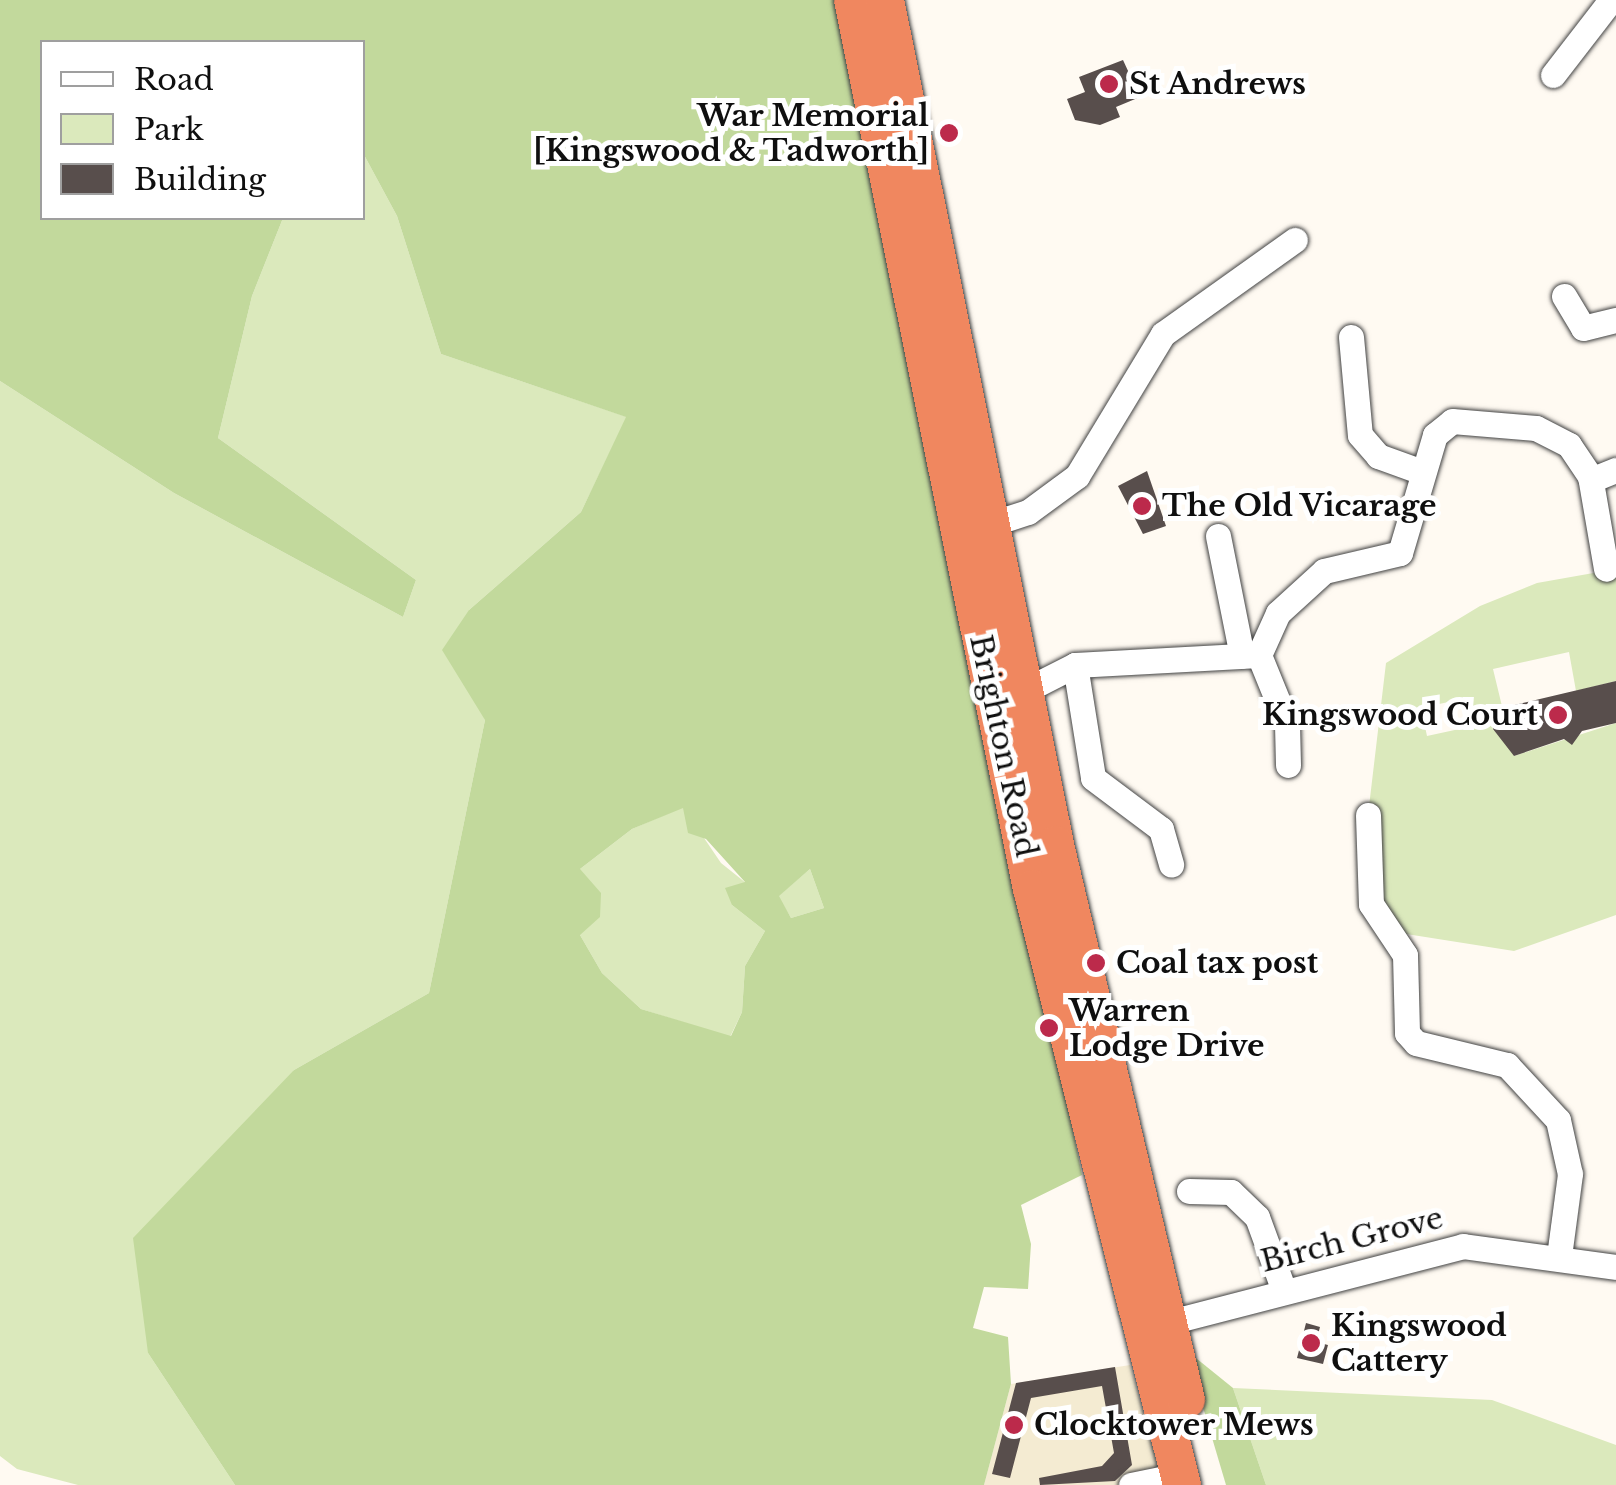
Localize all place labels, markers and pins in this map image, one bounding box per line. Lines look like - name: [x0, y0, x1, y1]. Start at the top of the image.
- place label: St Andrews: [1129, 66, 1307, 102]
- marker: St Andrews: [1098, 73, 1120, 95]
- place label: War Memorial [Kingswood & Tadworth]: [532, 98, 929, 168]
- marker: War Memorial [Kingswood & Tadworth]: [938, 122, 960, 144]
- place label: The Old Vicarage: [1162, 488, 1438, 524]
- marker: The Old Vicarage: [1131, 495, 1153, 517]
- place label: Kingswood Court: [1262, 697, 1538, 733]
- marker: Kingswood Court: [1547, 704, 1569, 726]
- place label: Coal tax post: [1116, 945, 1319, 981]
- marker: Coal tax post: [1085, 952, 1107, 974]
- place label: Warren Lodge Drive: [1069, 993, 1265, 1064]
- marker: Warren Lodge Drive: [1038, 1017, 1060, 1039]
- place label: Kingswood Cattery: [1331, 1308, 1507, 1378]
- marker: Kingswood Cattery: [1300, 1332, 1322, 1354]
- place label: Clocktower Mews: [1034, 1407, 1314, 1443]
- marker: Clocktower Mews: [1003, 1414, 1025, 1436]

